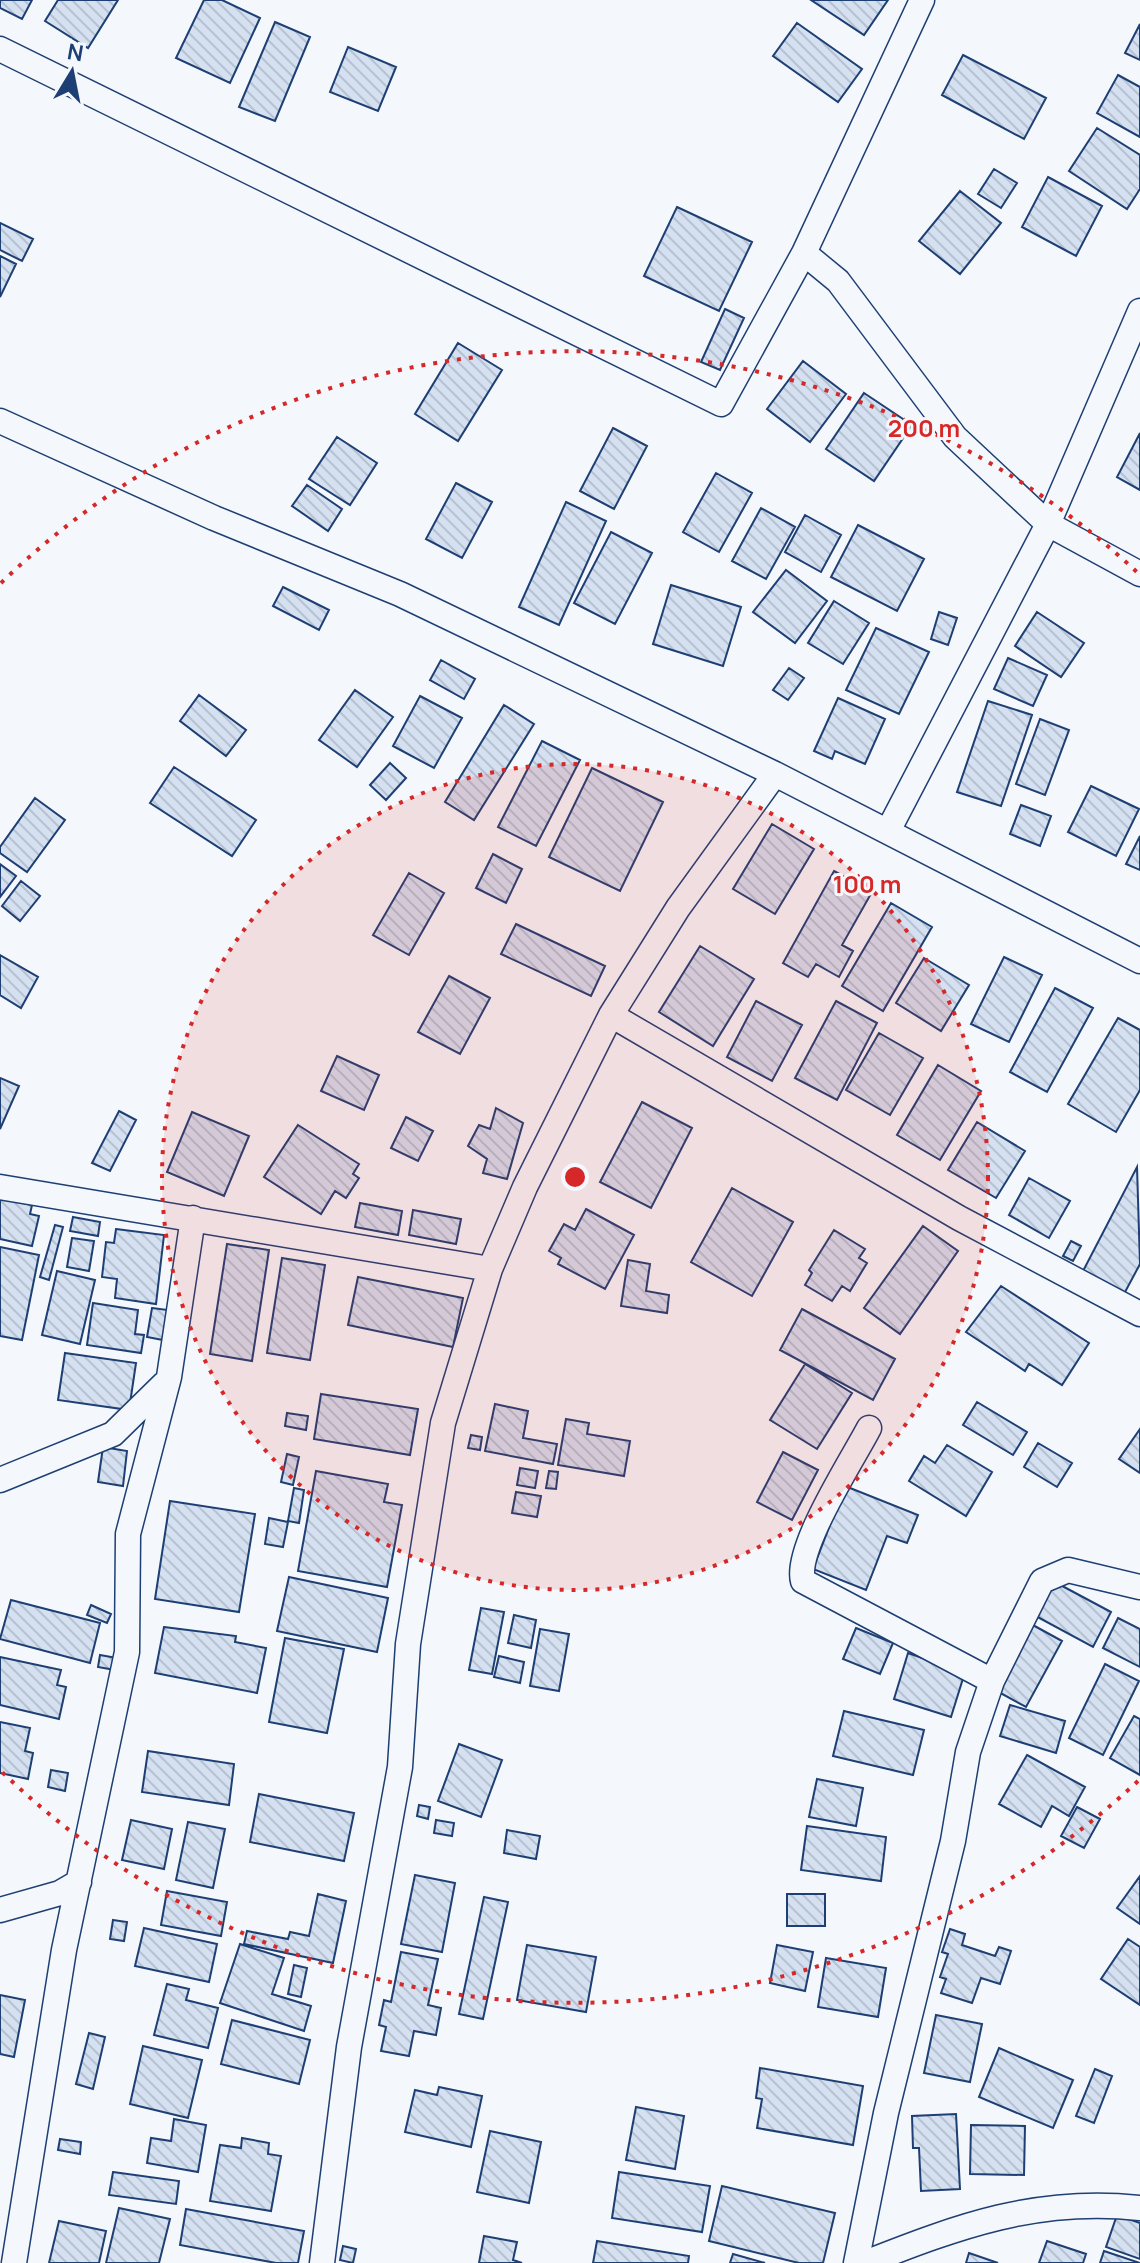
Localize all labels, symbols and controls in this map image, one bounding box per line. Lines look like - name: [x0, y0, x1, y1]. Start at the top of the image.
- north arrow: [32, 32, 112, 112]
- text: N: [65, 36, 86, 68]
- text: 200 m: [888, 411, 960, 444]
- text: 100 m: [833, 867, 901, 900]
- centre of rings: [561, 1163, 589, 1191]

